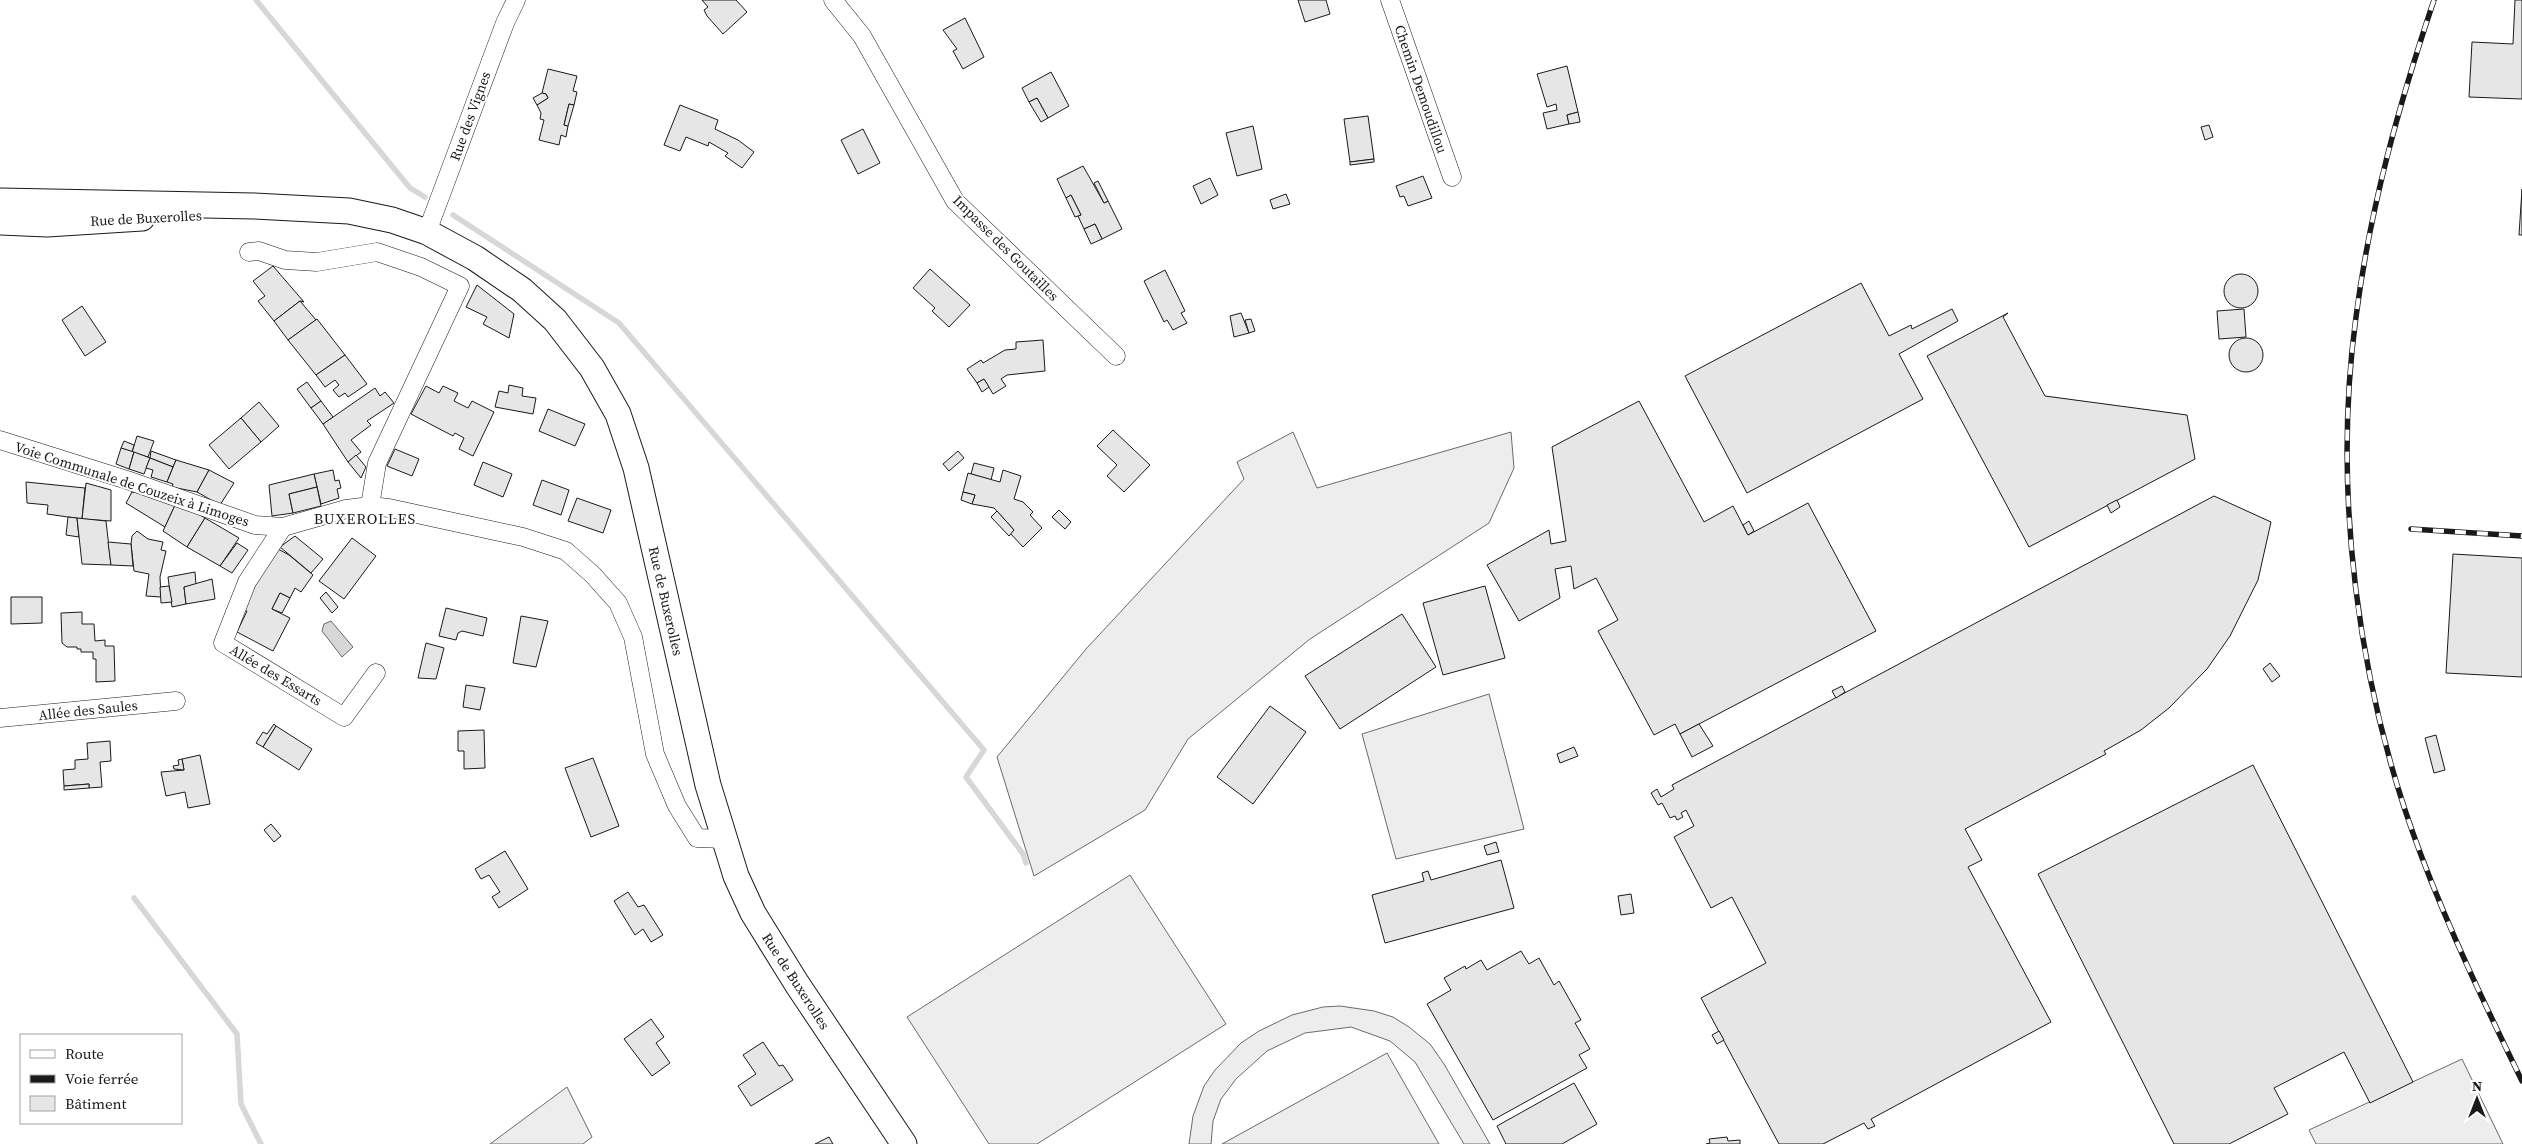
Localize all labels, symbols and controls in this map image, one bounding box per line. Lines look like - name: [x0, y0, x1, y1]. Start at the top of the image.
- street label: Chemin Demoudillou: [1390, 22, 1452, 156]
- street label: Rue des Vignes: [445, 69, 495, 163]
- street label: Impasse des Goutailles: [949, 191, 1063, 305]
- street label: Rue de Buxerolles: [90, 205, 202, 231]
- street label: Voie Communale de Couzeix à Limoges: [12, 437, 252, 531]
- district label: BUXEROLLES: [314, 508, 416, 529]
- street label: Rue de Buxerolles: [644, 544, 688, 658]
- street label: Allée des Essarts: [226, 640, 326, 710]
- street label: Allée des Saules: [38, 695, 138, 725]
- street label: Rue de Buxerolles: [757, 929, 835, 1033]
- legend: [20, 1034, 182, 1124]
- text: Route: [65, 1043, 104, 1064]
- text: Voie ferrée: [65, 1068, 139, 1089]
- north arrow: [2452, 1074, 2502, 1124]
- text: N: [2472, 1076, 2482, 1096]
- text: Bâtiment: [65, 1093, 127, 1114]

